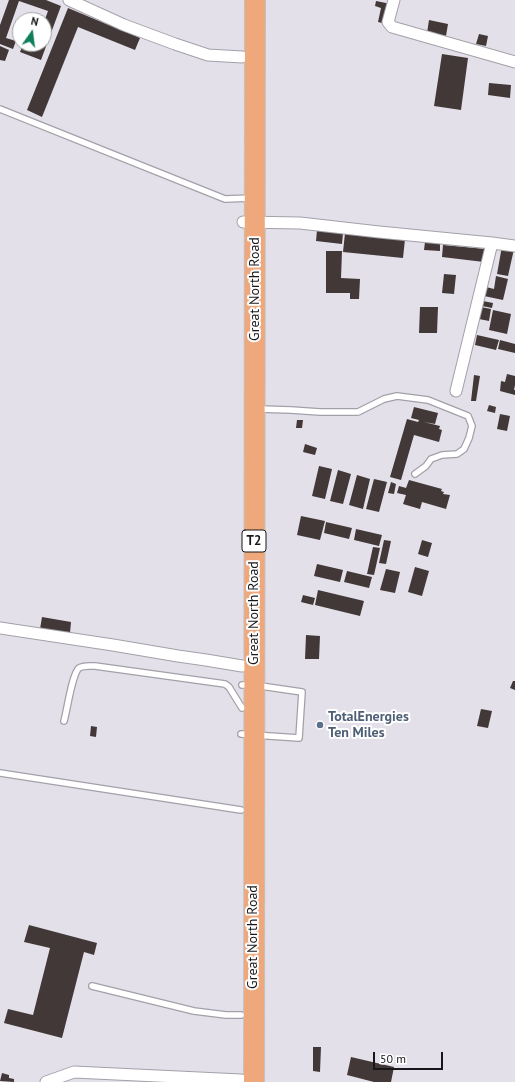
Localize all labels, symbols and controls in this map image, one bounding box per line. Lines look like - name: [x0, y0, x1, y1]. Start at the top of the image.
- north arrow: [12, 12, 52, 52]
- text: N: [29, 14, 40, 29]
- street label: Great North Road: [247, 237, 263, 341]
- road number: T2: [242, 530, 266, 552]
- street label: Great North Road: [246, 561, 262, 665]
- place label: TotalEnergies Ten Miles: [328, 709, 409, 742]
- marker: TotalEnergies Ten Miles: [315, 720, 325, 730]
- street label: Great North Road: [245, 885, 261, 989]
- scale bar: [375, 1044, 445, 1070]
- text: 50 m: [380, 1051, 406, 1066]

